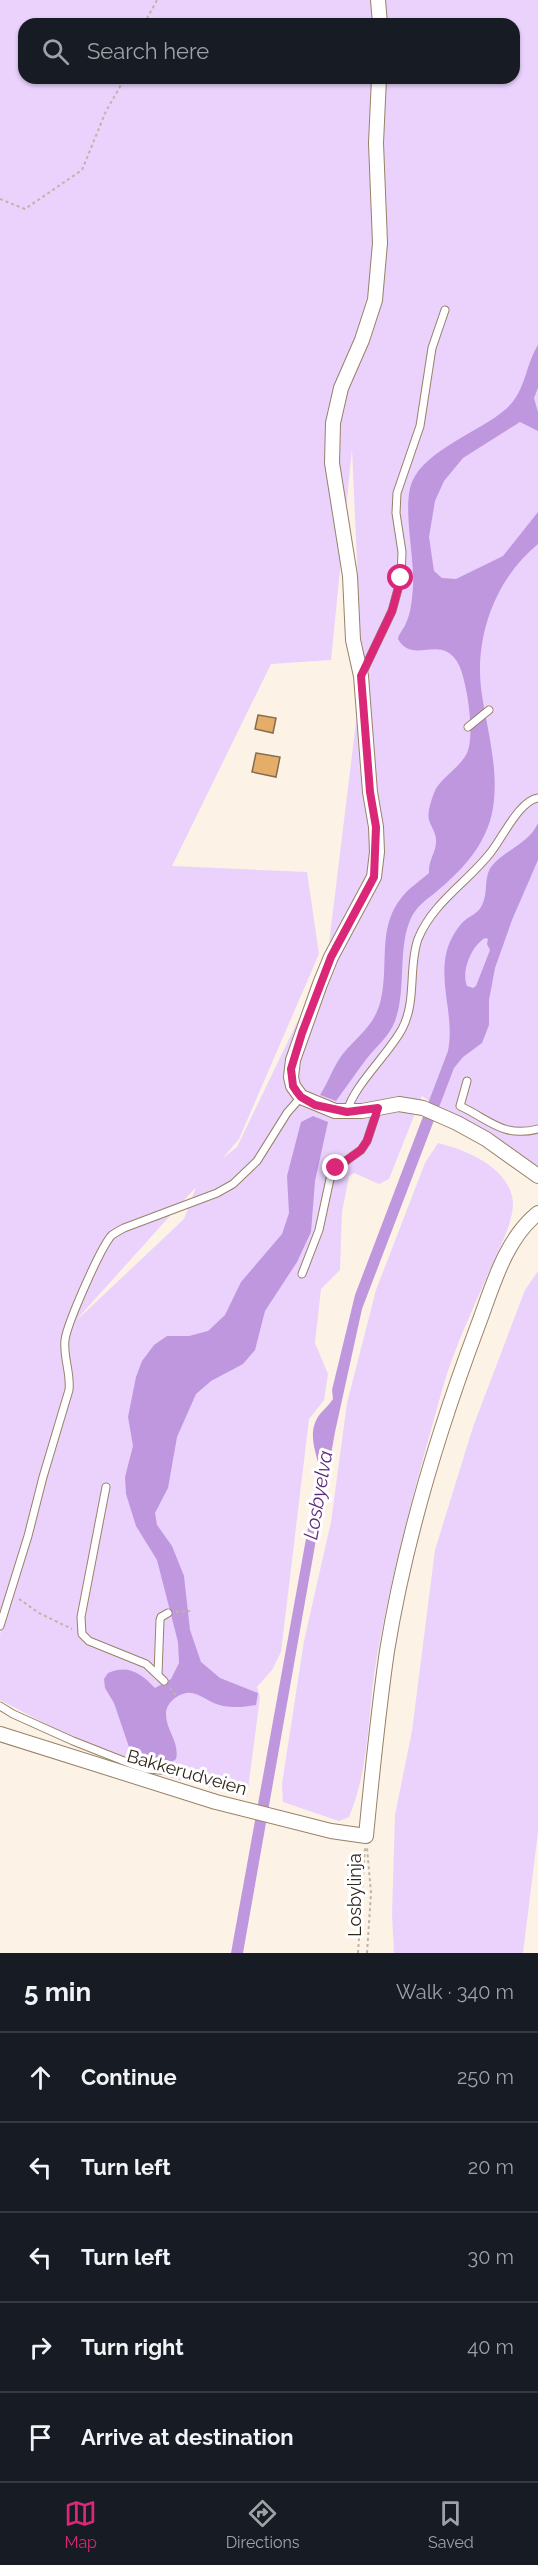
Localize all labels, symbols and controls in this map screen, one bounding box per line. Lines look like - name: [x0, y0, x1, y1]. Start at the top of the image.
- search box: [18, 18, 520, 84]
- icon: search: [39, 35, 72, 68]
- text: Search here: [87, 38, 209, 64]
- route start: [387, 564, 413, 590]
- route end: [322, 1154, 348, 1180]
- water label: Losbyelva: [298, 1449, 338, 1541]
- street label: Bakkerudveien: [125, 1745, 249, 1799]
- street label: Losbylinja: [344, 1853, 365, 1937]
- text: 5 min: [24, 1977, 91, 2007]
- text: Walk · 340 m: [396, 1980, 514, 2004]
- icon: ahead: [24, 2061, 57, 2094]
- text: Continue: [81, 2064, 177, 2090]
- text: 250 m: [457, 2065, 514, 2089]
- icon: left: [24, 2151, 57, 2184]
- text: Turn left: [81, 2154, 171, 2180]
- text: 20 m: [468, 2155, 514, 2179]
- icon: left: [24, 2241, 57, 2274]
- text: Turn left: [81, 2244, 171, 2270]
- text: 30 m: [468, 2245, 514, 2269]
- icon: right: [24, 2331, 57, 2364]
- text: Turn right: [81, 2334, 184, 2360]
- text: 40 m: [467, 2335, 514, 2359]
- icon: arrive: [24, 2421, 57, 2454]
- text: Arrive at destination: [81, 2424, 294, 2450]
- tab: Map: [64, 2497, 97, 2552]
- tab: Directions: [226, 2497, 300, 2552]
- tab: Saved: [428, 2497, 474, 2552]

